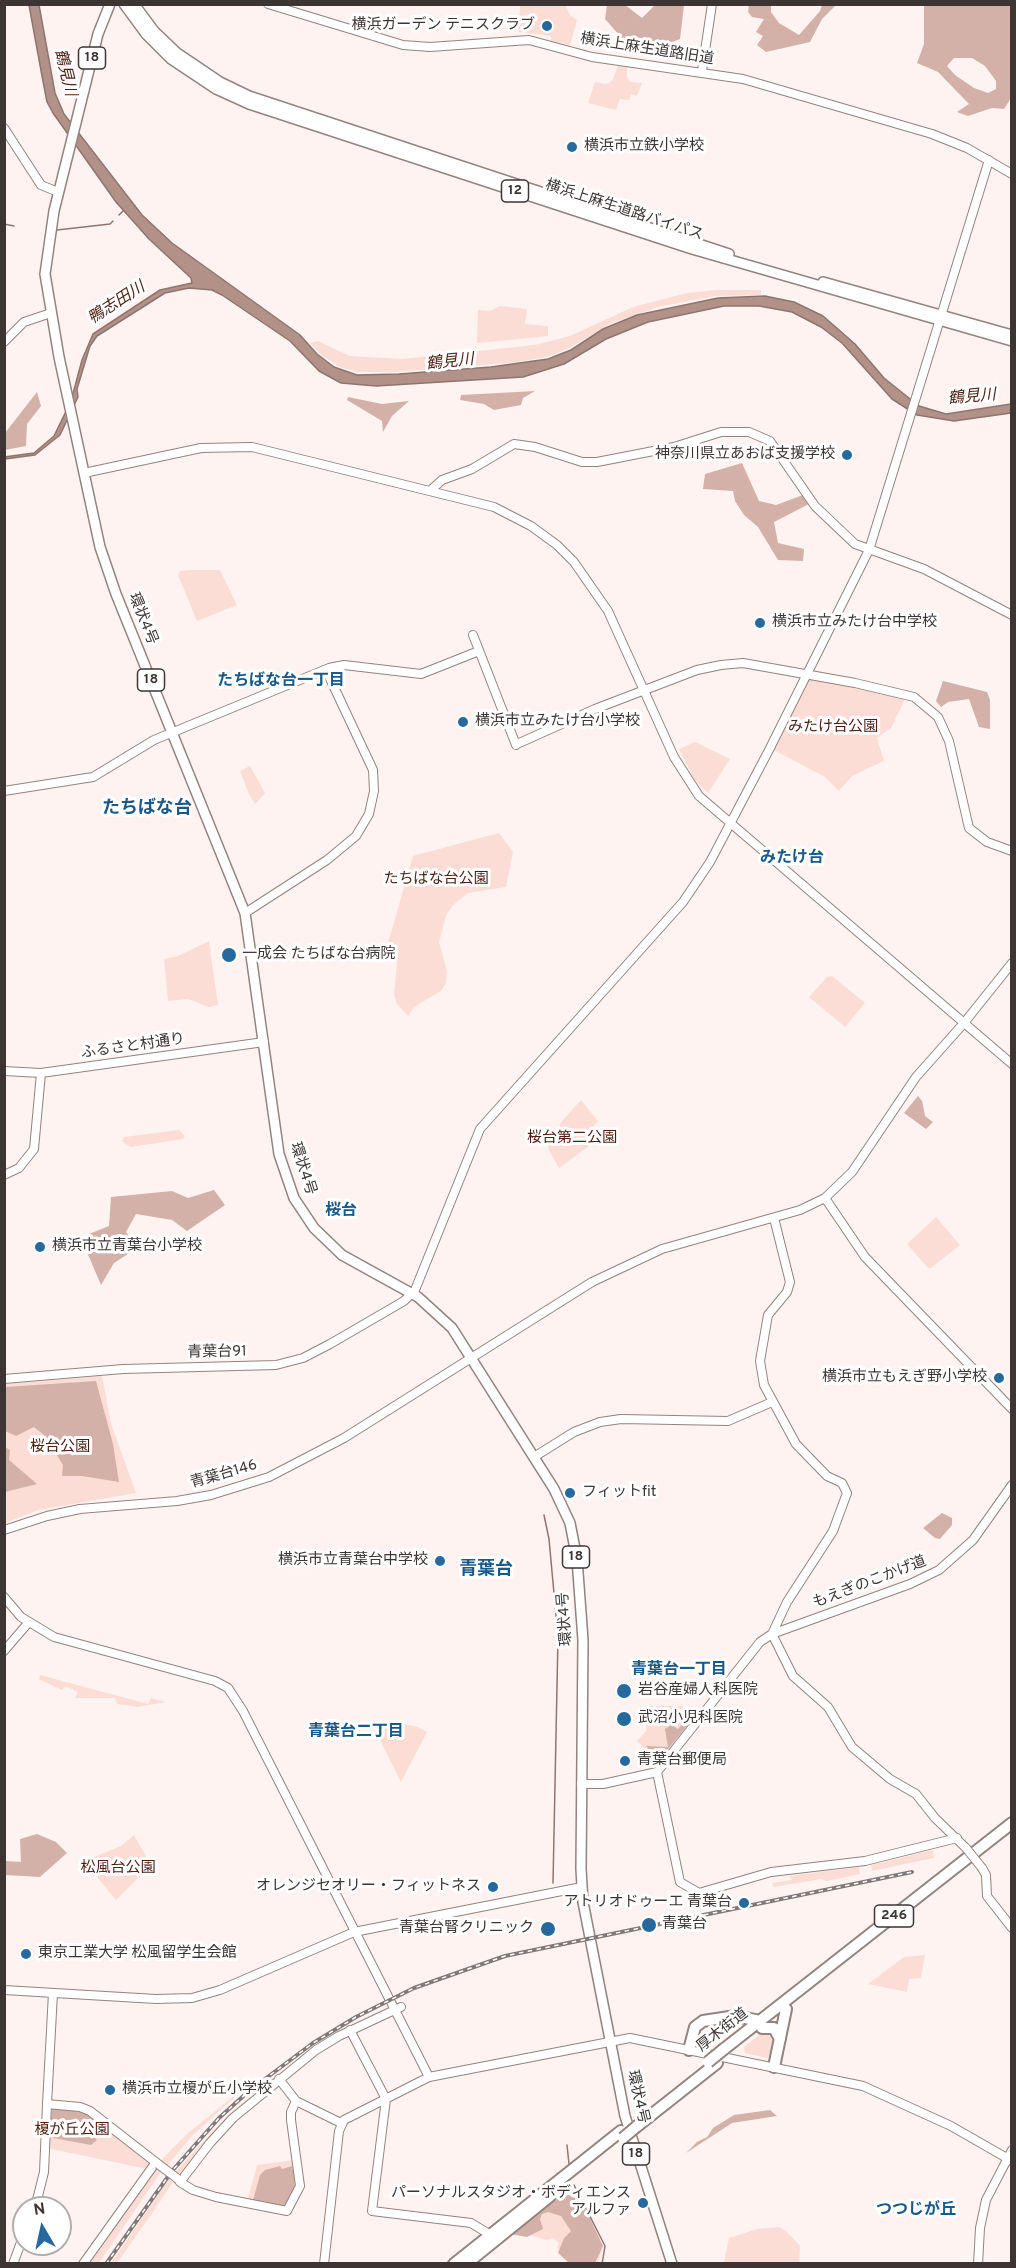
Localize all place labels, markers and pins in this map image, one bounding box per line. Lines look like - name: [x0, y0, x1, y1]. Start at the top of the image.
- place label: 横浜ガーデン テニスクラブ: [351, 17, 535, 35]
- marker: 横浜ガーデン テニスクラブ: [540, 19, 554, 33]
- place label: 横浜市立鉄小学校: [584, 138, 704, 156]
- marker: 横浜市立鉄小学校: [565, 140, 579, 154]
- place label: 神奈川県立あおば支援学校: [655, 446, 835, 464]
- marker: 神奈川県立あおば支援学校: [840, 448, 854, 462]
- place label: 横浜市立みたけ台中学校: [772, 614, 937, 632]
- marker: 横浜市立みたけ台中学校: [753, 616, 767, 630]
- place label: 横浜市立みたけ台小学校: [475, 713, 640, 731]
- marker: 横浜市立みたけ台小学校: [456, 715, 470, 729]
- marker: 一成会 たちばな台病院: [220, 946, 238, 964]
- place label: 一成会 たちばな台病院: [242, 946, 396, 964]
- place label: 横浜市立青葉台小学校: [52, 1238, 202, 1256]
- marker: 横浜市立青葉台小学校: [33, 1240, 47, 1254]
- place label: 横浜市立もえぎ野小学校: [822, 1369, 987, 1387]
- marker: 横浜市立もえぎ野小学校: [992, 1371, 1006, 1385]
- place label: フィットfit: [582, 1484, 656, 1502]
- marker: フィットfit: [563, 1486, 577, 1500]
- place label: 横浜市立青葉台中学校: [278, 1552, 428, 1570]
- marker: 横浜市立青葉台中学校: [433, 1554, 447, 1568]
- marker: 岩谷産婦人科医院: [615, 1682, 633, 1700]
- place label: 岩谷産婦人科医院: [638, 1682, 758, 1700]
- marker: 武沼小児科医院: [615, 1710, 633, 1728]
- place label: 武沼小児科医院: [638, 1710, 743, 1728]
- place label: 青葉台郵便局: [637, 1752, 727, 1770]
- marker: 青葉台郵便局: [618, 1754, 632, 1768]
- place label: オレンジセオリー・フィットネス: [256, 1878, 481, 1896]
- marker: オレンジセオリー・フィットネス: [486, 1880, 500, 1894]
- place label: アトリオドゥーエ 青葉台: [563, 1894, 732, 1912]
- marker: アトリオドゥーエ 青葉台: [737, 1896, 751, 1910]
- marker: 青葉台: [640, 1916, 658, 1934]
- place label: 青葉台: [662, 1916, 707, 1934]
- place label: 青葉台腎クリニック: [399, 1920, 534, 1938]
- marker: 青葉台腎クリニック: [539, 1920, 557, 1938]
- place label: 東京工業大学 松風留学生会館: [38, 1945, 237, 1963]
- marker: 東京工業大学 松風留学生会館: [19, 1947, 33, 1961]
- place label: 横浜市立榎が丘小学校: [122, 2081, 272, 2099]
- marker: 横浜市立榎が丘小学校: [103, 2083, 117, 2097]
- place label: パーソナルスタジオ・ボディエンス アルファ: [391, 2185, 631, 2220]
- marker: パーソナルスタジオ・ボディエンス アルファ: [636, 2196, 650, 2210]

